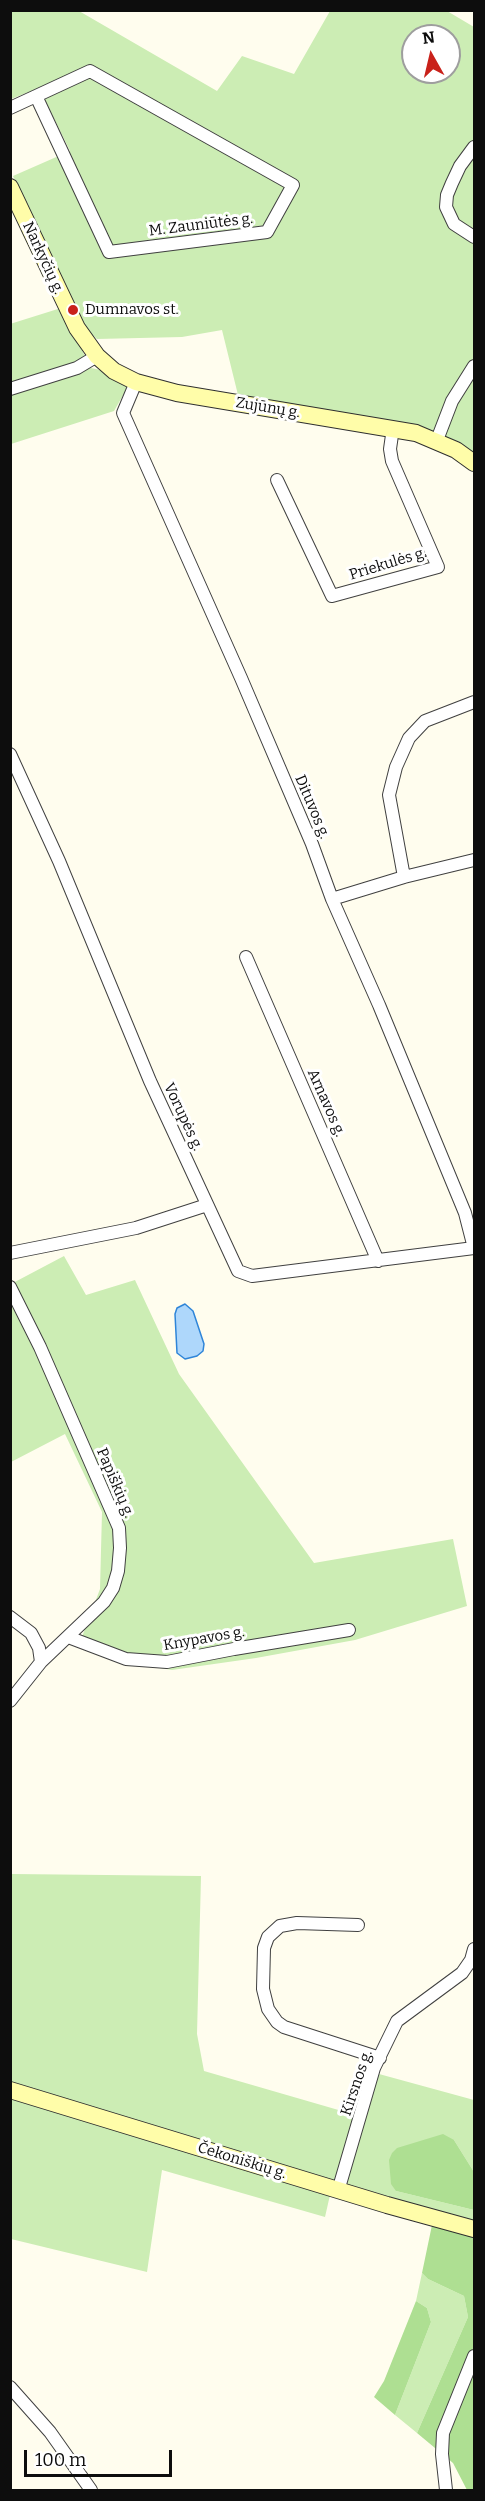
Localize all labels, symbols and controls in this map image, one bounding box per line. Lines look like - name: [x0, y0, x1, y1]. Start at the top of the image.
- north arrow: [401, 24, 461, 84]
- text: N: [421, 27, 436, 48]
- street label: M. Zauniūtės g.: [148, 210, 254, 240]
- street label: Narkyčių g.: [18, 219, 68, 297]
- place label: Dumnavos st.: [85, 301, 179, 319]
- marker: Dumnavos st.: [66, 303, 80, 317]
- street label: Zujūnų g.: [235, 394, 301, 422]
- street label: Priekulės g.: [347, 544, 429, 584]
- street label: Dituvos g.: [291, 772, 333, 842]
- street label: Arnavos g.: [303, 1066, 349, 1140]
- street label: Vorupės g.: [159, 1080, 207, 1154]
- street label: Papiškių g.: [92, 1445, 138, 1521]
- street label: Knypavos g.: [162, 1623, 246, 1655]
- street label: Kirsnos g.: [337, 2048, 377, 2118]
- street label: Čekoniškių g.: [195, 2139, 289, 2183]
- scale bar: [27, 2438, 176, 2476]
- text: 100 m: [35, 2449, 86, 2471]

